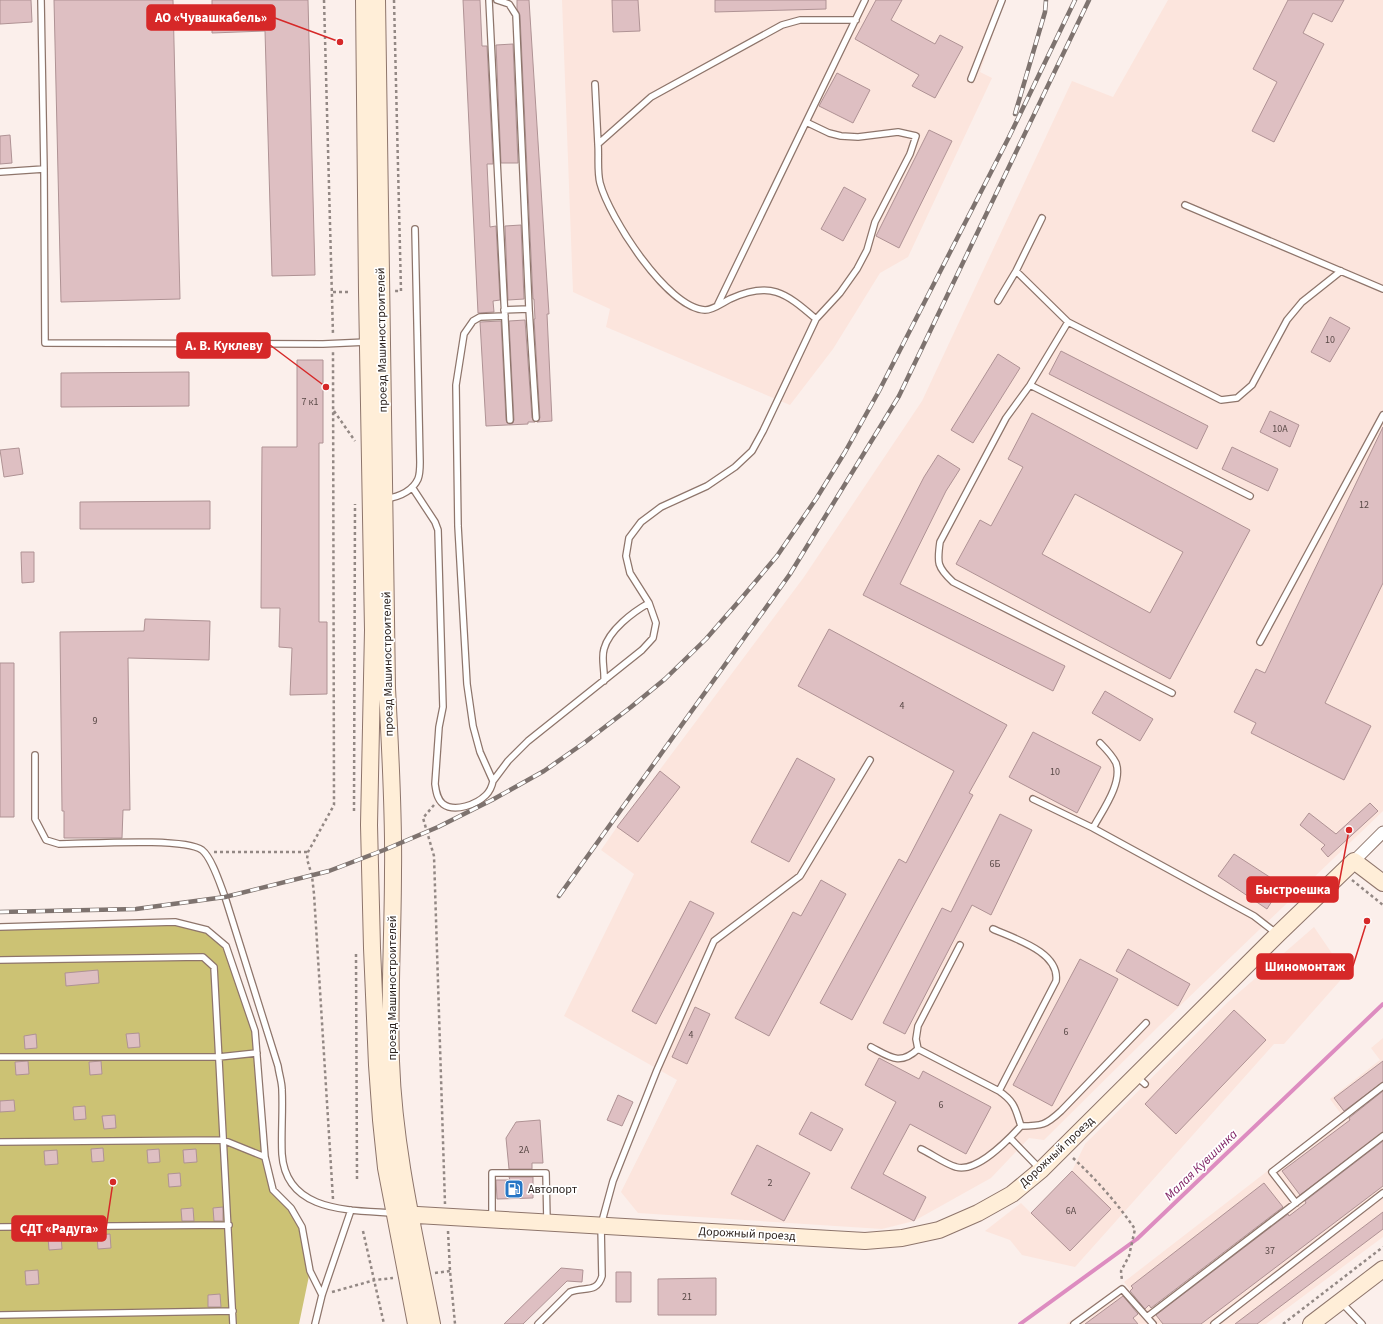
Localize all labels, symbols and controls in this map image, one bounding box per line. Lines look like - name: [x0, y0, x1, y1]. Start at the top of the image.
- callout: АО «Чувашкабель»: [147, 5, 275, 30]
- text: АО «Чувашкабель»: [154, 9, 267, 27]
- street label: проезд Машиностроителей: [372, 267, 392, 413]
- callout: А. В. Куклеву: [177, 333, 270, 358]
- house number: 10: [1325, 333, 1335, 347]
- text: А. В. Куклеву: [184, 337, 263, 355]
- house number: 7 к1: [302, 395, 318, 409]
- house number: 10А: [1272, 422, 1288, 436]
- house number: 12: [1359, 498, 1369, 512]
- street label: проезд Машиностроителей: [378, 591, 398, 737]
- house number: 4: [900, 699, 905, 713]
- house number: 9: [93, 714, 98, 728]
- house number: 10: [1050, 765, 1060, 779]
- house number: 6Б: [990, 857, 1001, 871]
- callout: Быстроешка: [1247, 877, 1338, 902]
- text: Быстроешка: [1255, 881, 1331, 899]
- street label: проезд Машиностроителей: [384, 915, 401, 1061]
- callout: Шиномонтаж: [1257, 954, 1353, 979]
- text: Шиномонтаж: [1265, 958, 1345, 976]
- house number: 6: [1064, 1025, 1069, 1039]
- house number: 4: [689, 1028, 694, 1042]
- house number: 6: [939, 1098, 944, 1112]
- street label: Дорожный проезд: [1016, 1112, 1099, 1191]
- water label: Малая Кувшинка: [1161, 1126, 1241, 1204]
- house number: 2А: [519, 1143, 530, 1157]
- house number: 2: [768, 1176, 773, 1190]
- fuel station icon: Автопорт: [503, 1178, 525, 1200]
- place label: Автопорт: [528, 1181, 578, 1198]
- house number: 6А: [1066, 1204, 1077, 1218]
- callout: СДТ «Радуга»: [12, 1216, 106, 1241]
- text: СДТ «Радуга»: [20, 1220, 98, 1238]
- street label: Дорожный проезд: [698, 1223, 797, 1245]
- house number: 37: [1265, 1244, 1275, 1258]
- house number: 21: [682, 1290, 692, 1304]

